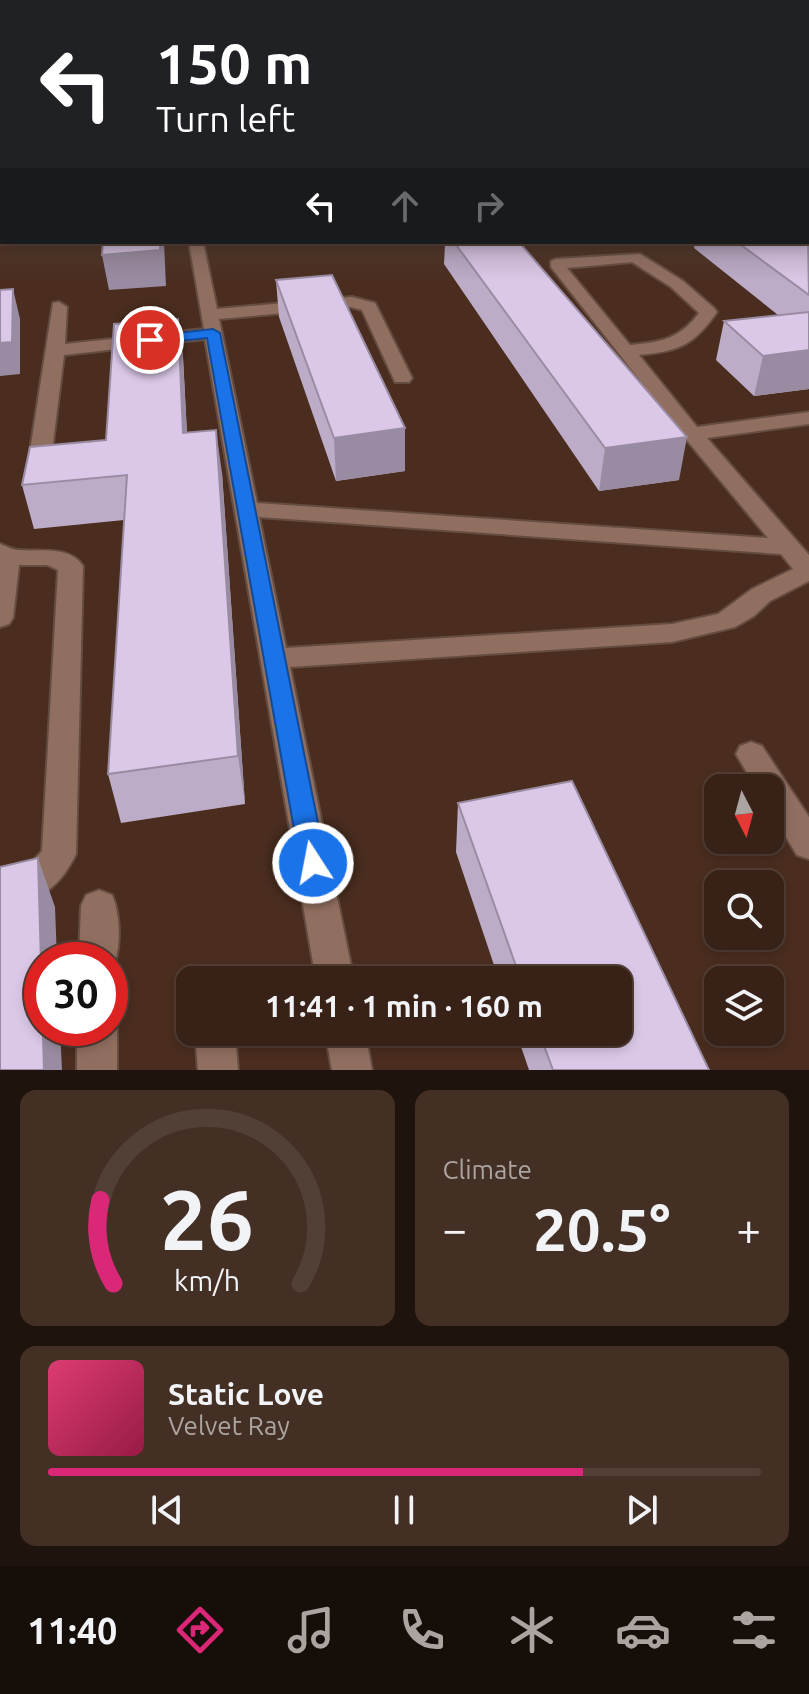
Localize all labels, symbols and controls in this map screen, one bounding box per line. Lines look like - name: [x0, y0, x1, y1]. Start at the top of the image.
- icon: left: [24, 32, 128, 136]
- text: 150 m: [156, 32, 312, 95]
- text: Turn left: [156, 98, 295, 139]
- icon: left: [299, 184, 343, 228]
- icon: ahead: [383, 184, 427, 228]
- icon: right: [467, 184, 511, 228]
- pin: [116, 306, 184, 374]
- icon: arrive: [128, 318, 172, 362]
- north arrow: [704, 774, 784, 854]
- map controls: [704, 774, 784, 1046]
- position arrow: [271, 821, 355, 905]
- button: search: [704, 870, 784, 950]
- speed limit sign: 30: [24, 942, 128, 1046]
- button: layers: [704, 966, 784, 1046]
- text: 11:41 · 1 min · 160 m: [265, 989, 543, 1023]
- text: Climate: [443, 1155, 532, 1184]
- text: 26: [160, 1172, 254, 1266]
- text: 20.5°: [533, 1195, 670, 1262]
- text: −: [443, 1204, 467, 1253]
- text: +: [736, 1204, 761, 1253]
- text: km/h: [174, 1264, 240, 1296]
- text: Static Love: [168, 1377, 324, 1411]
- text: Velvet Ray: [168, 1411, 290, 1440]
- icon: previous: [145, 1488, 189, 1532]
- icon: pause: [382, 1488, 426, 1532]
- icon: next: [620, 1488, 664, 1532]
- icon: directions: [172, 1602, 228, 1658]
- icon: music: [283, 1602, 339, 1658]
- icon: phone: [394, 1602, 450, 1658]
- icon: climate: [504, 1602, 560, 1658]
- icon: car: [615, 1602, 671, 1658]
- icon: filters: [726, 1602, 782, 1658]
- text: 11:40: [27, 1610, 117, 1651]

